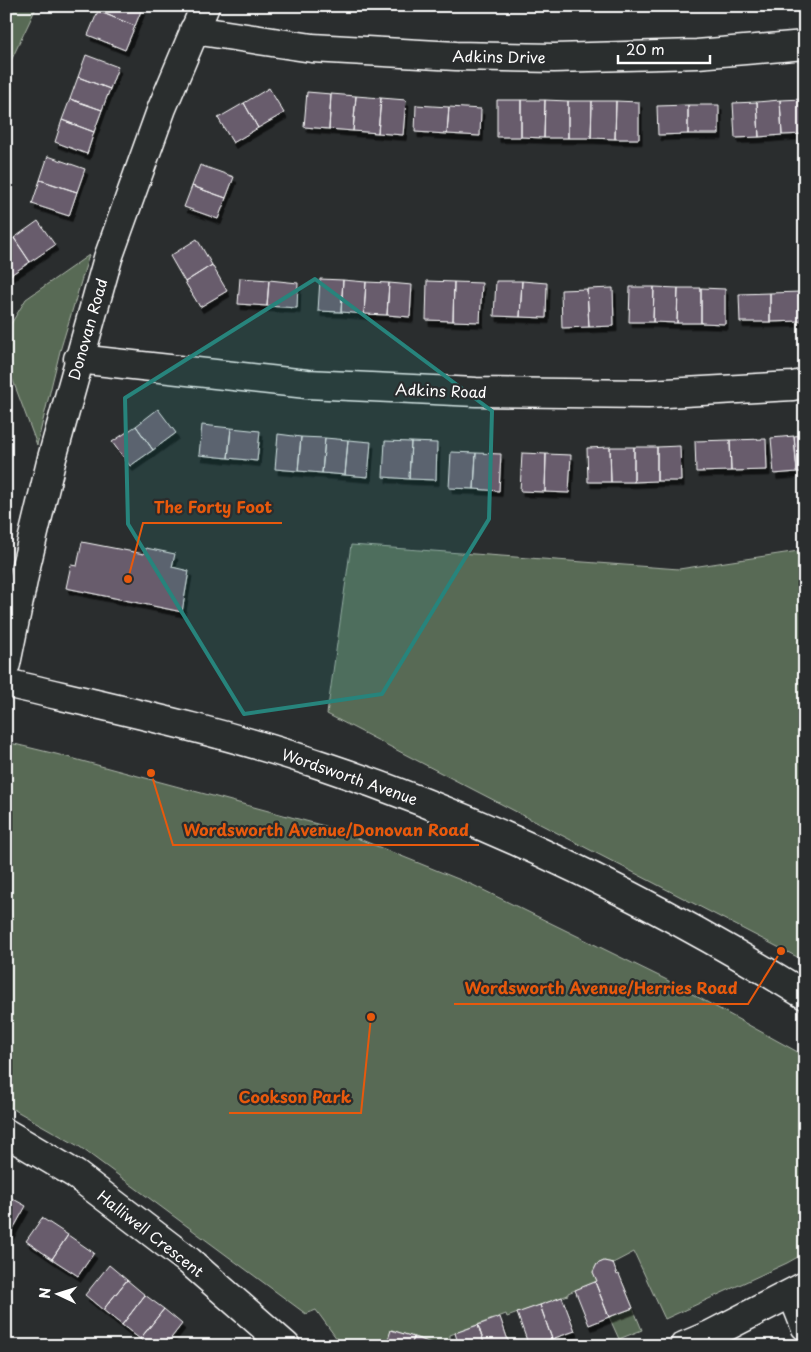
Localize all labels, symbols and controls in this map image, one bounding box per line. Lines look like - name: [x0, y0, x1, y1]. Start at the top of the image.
- scale bar: [618, 32, 711, 64]
- text: 20 m: [626, 37, 665, 60]
- street label: Adkins Drive: [452, 44, 546, 68]
- street label: Donovan Road: [62, 275, 112, 383]
- street label: Adkins Road: [395, 377, 487, 403]
- callout: The Forty Foot: [143, 492, 282, 523]
- text: The Forty Foot: [154, 494, 272, 518]
- street label: Wordsworth Avenue: [279, 742, 421, 810]
- callout: Wordsworth Avenue/Donovan Road: [173, 814, 479, 845]
- text: Wordsworth Avenue/Donovan Road: [183, 817, 469, 841]
- callout: Wordsworth Avenue/Herries Road: [454, 973, 748, 1004]
- text: Wordsworth Avenue/Herries Road: [464, 975, 738, 999]
- callout: Cookson Park: [229, 1082, 361, 1113]
- text: Cookson Park: [239, 1084, 352, 1108]
- street label: Halliwell Crescent: [93, 1184, 209, 1282]
- north arrow: [32, 1270, 82, 1320]
- text: N: [34, 1287, 55, 1299]

